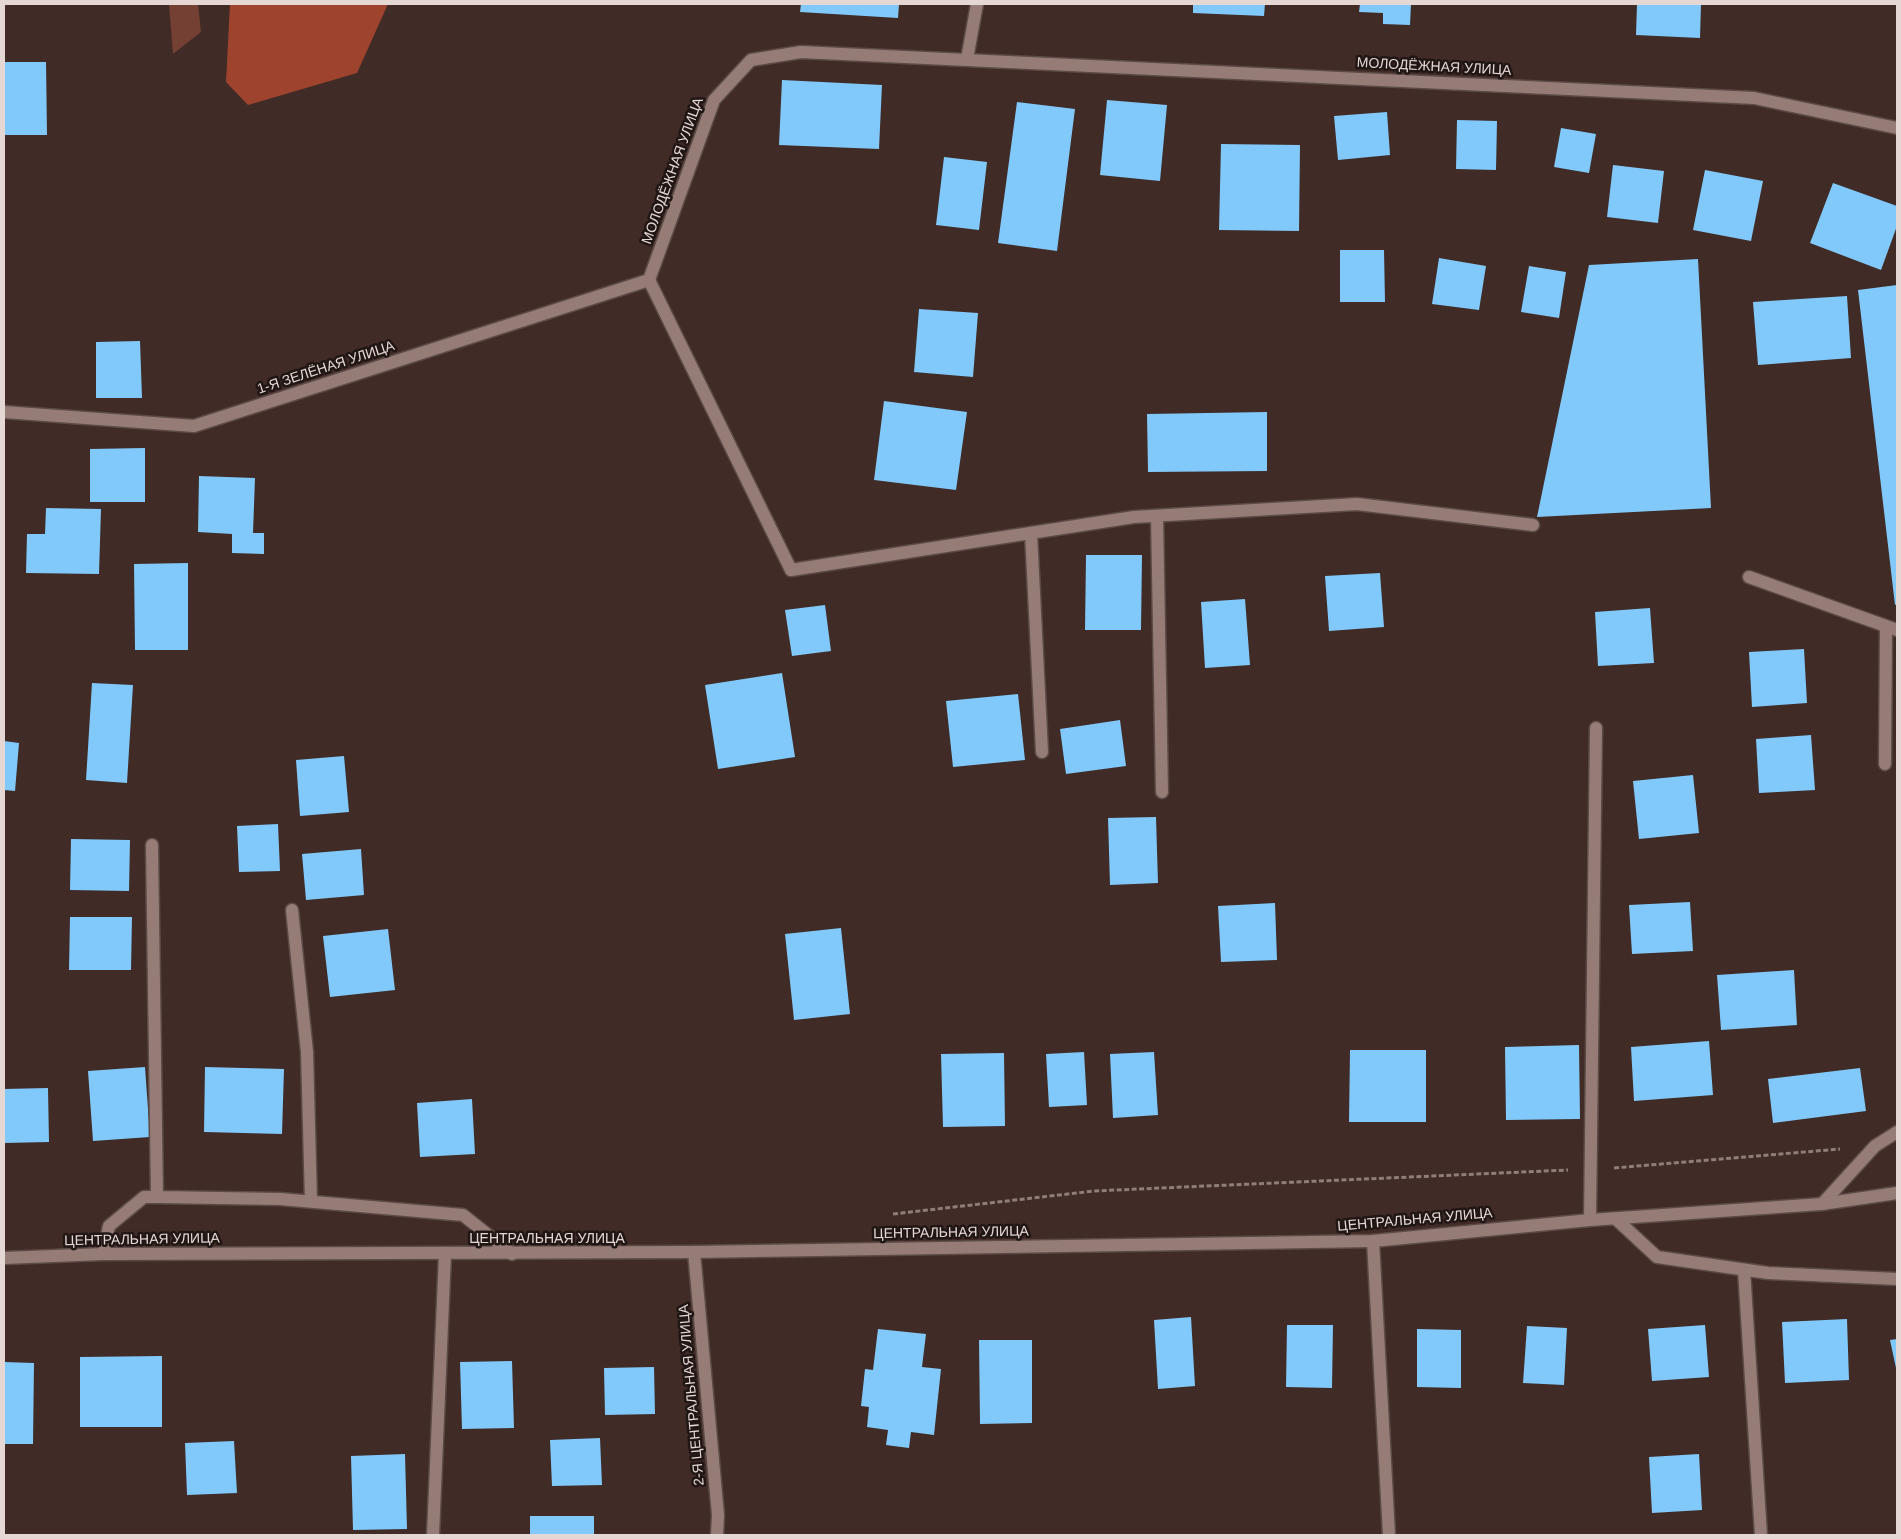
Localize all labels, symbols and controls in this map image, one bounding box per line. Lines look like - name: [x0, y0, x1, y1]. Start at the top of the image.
- street label: МОЛОДЁЖНАЯ УЛИЦА: [1356, 55, 1512, 79]
- street label: МОЛОДЁЖНАЯ УЛИЦА: [639, 95, 707, 247]
- street label: 1-Я ЗЕЛЁНАЯ УЛИЦА: [255, 338, 397, 398]
- street label: ЦЕНТРАЛЬНАЯ УЛИЦА: [1337, 1205, 1493, 1235]
- street label: ЦЕНТРАЛЬНАЯ УЛИЦА: [873, 1223, 1029, 1243]
- street label: ЦЕНТРАЛЬНАЯ УЛИЦА: [64, 1230, 220, 1250]
- street label: ЦЕНТРАЛЬНАЯ УЛИЦА: [469, 1231, 625, 1247]
- street label: 2-Я ЦЕНТРАЛЬНАЯ УЛИЦА: [676, 1304, 708, 1486]

